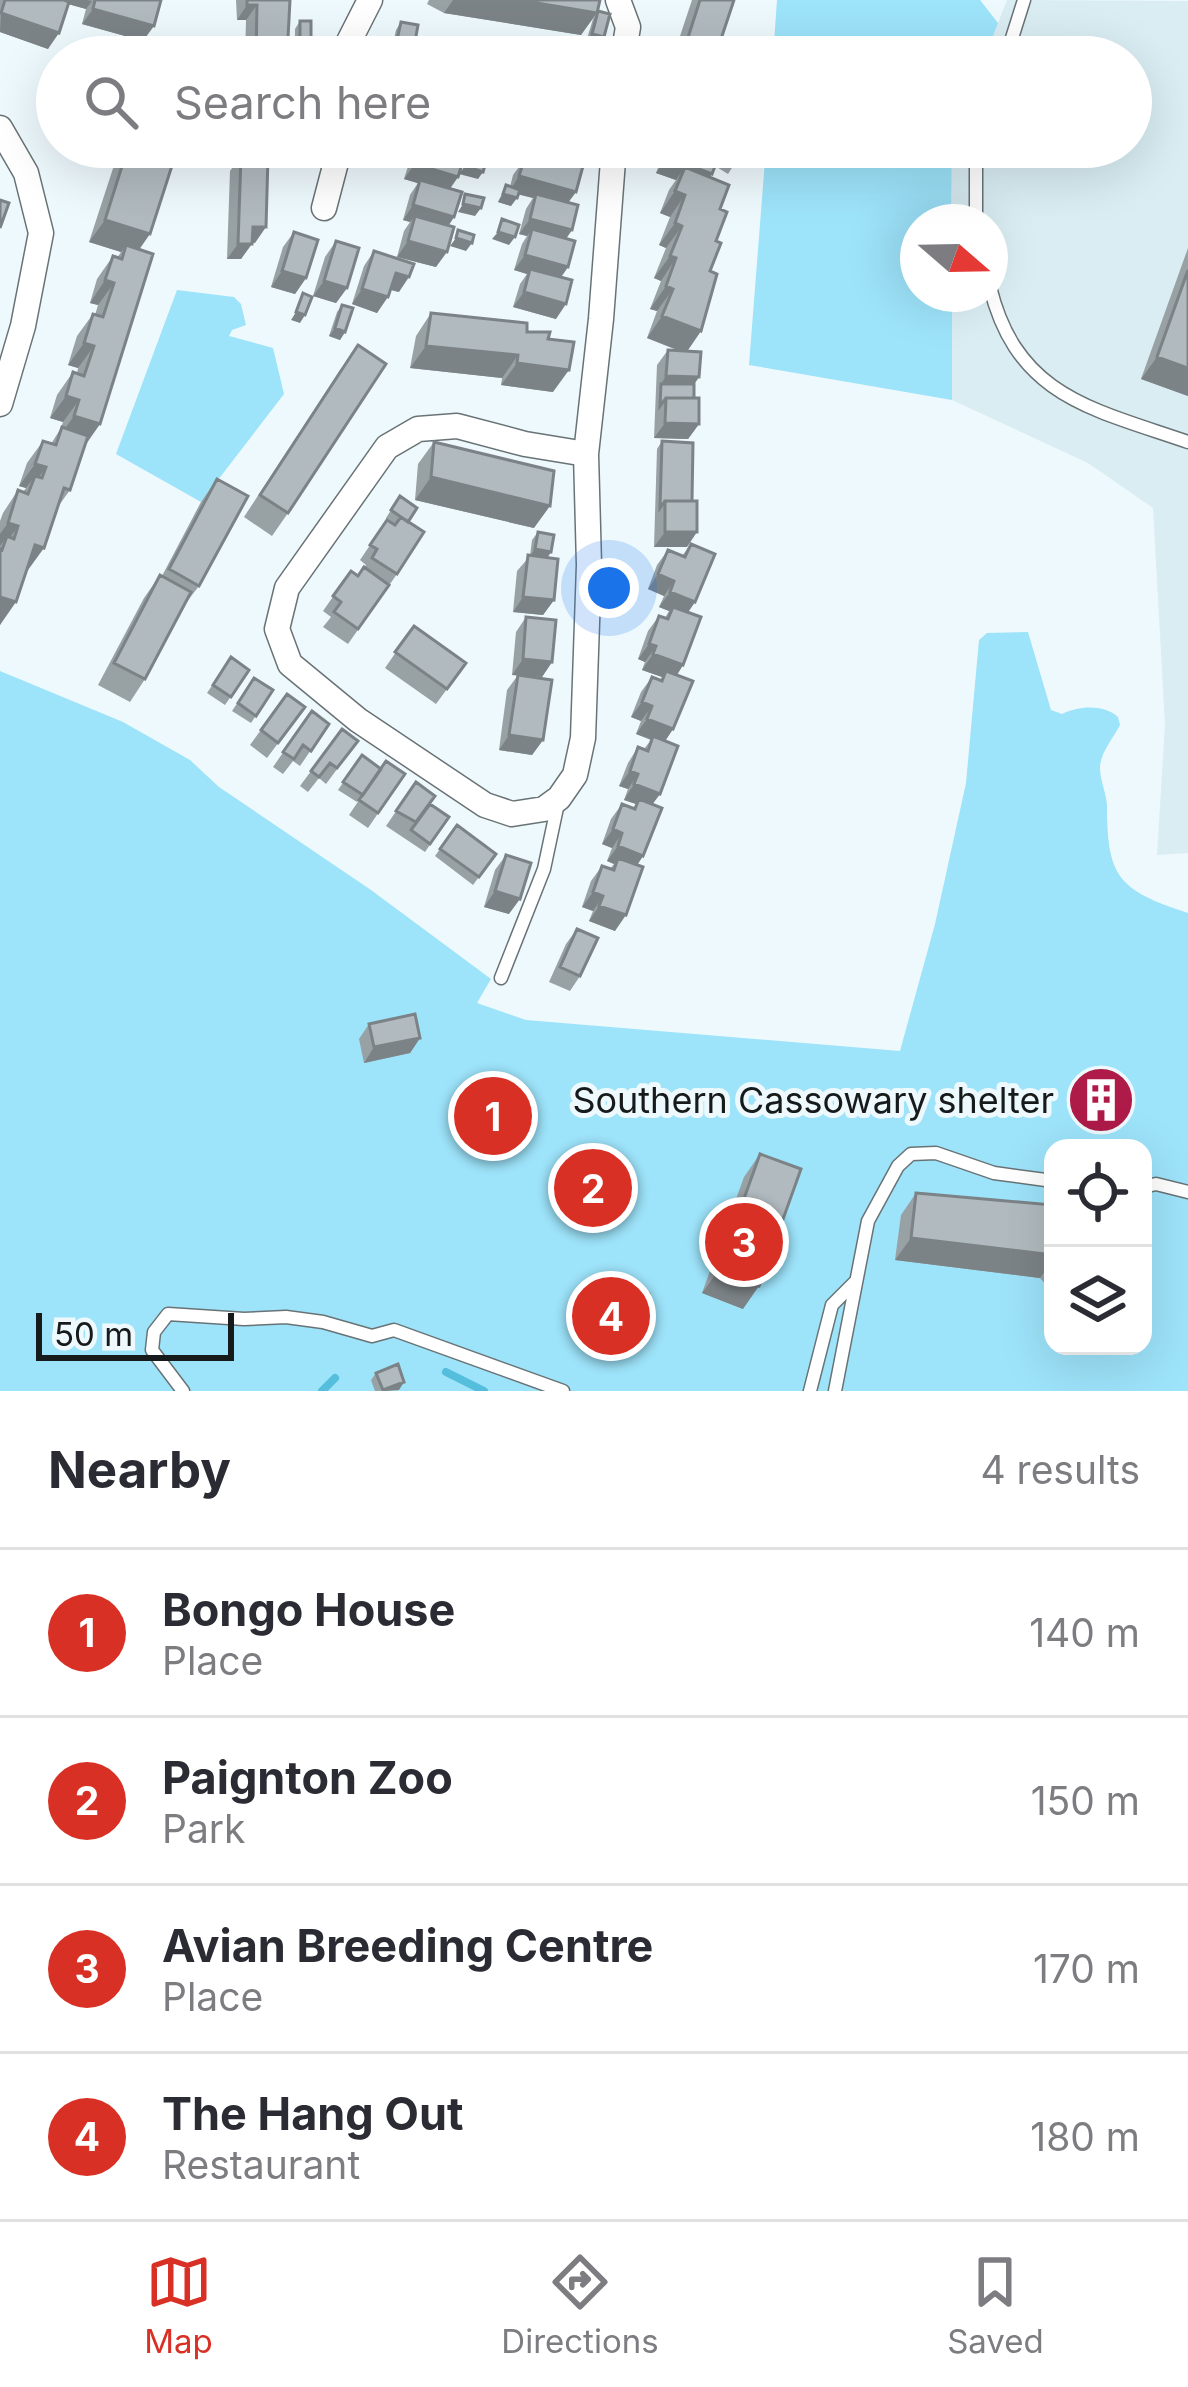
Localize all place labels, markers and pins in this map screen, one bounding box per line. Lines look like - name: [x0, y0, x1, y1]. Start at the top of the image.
- building icon: Southern Cassowary shelter: [1066, 1065, 1136, 1135]
- pin: 1: [454, 1071, 532, 1161]
- place label: Southern Cassowary shelter: [572, 1078, 1054, 1122]
- pin: 2: [554, 1143, 632, 1233]
- pin: 3: [705, 1197, 783, 1287]
- pin: 4: [572, 1271, 650, 1361]

